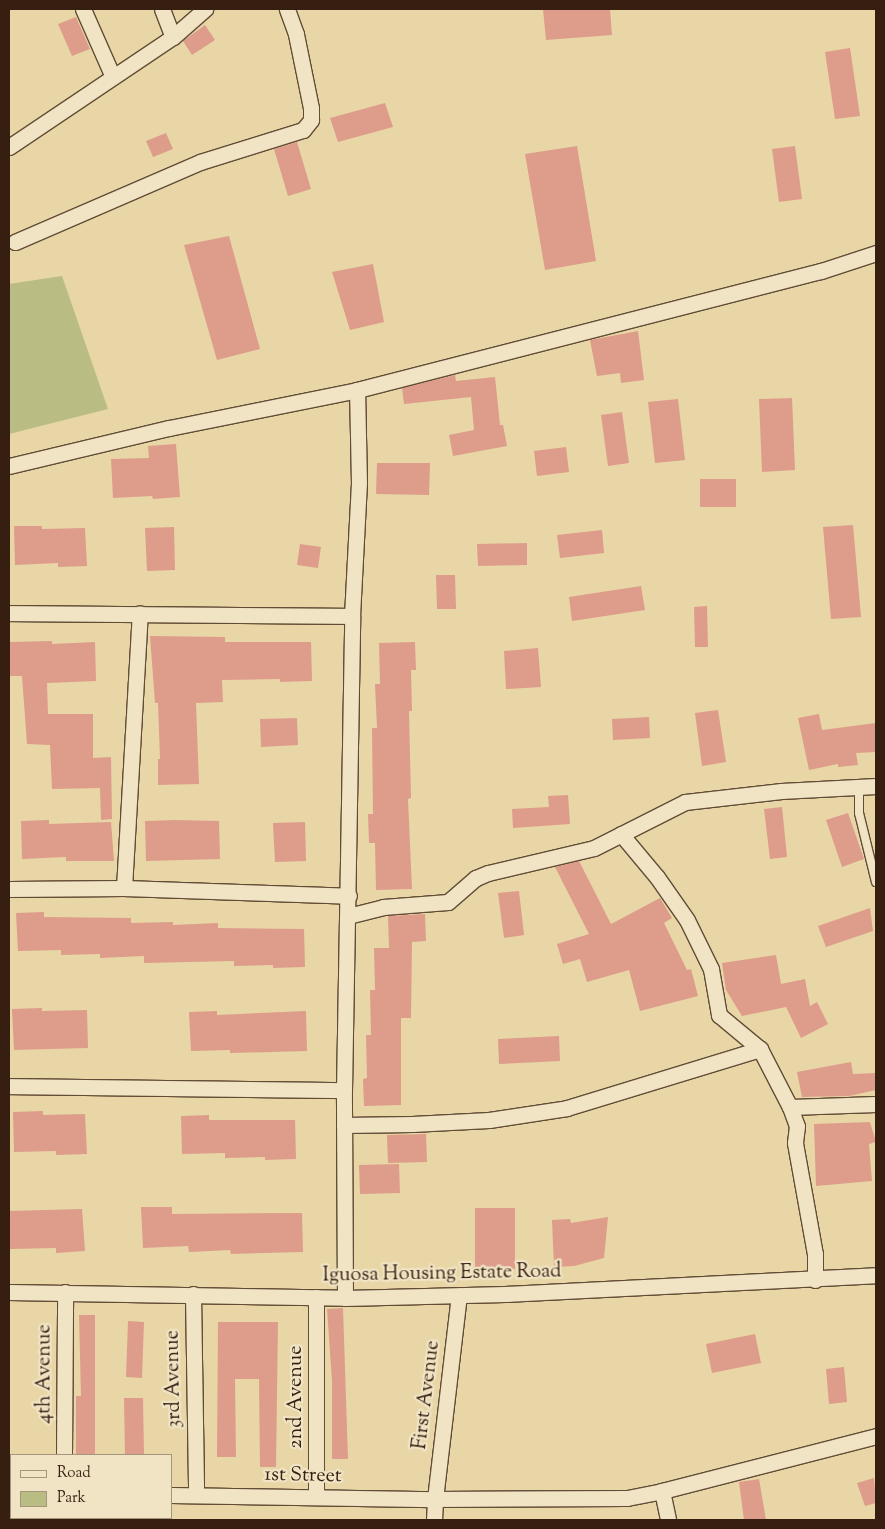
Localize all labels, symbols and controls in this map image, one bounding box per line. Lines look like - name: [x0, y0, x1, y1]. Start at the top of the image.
- street label: Iguosa Housing Estate Road: [322, 1260, 562, 1288]
- street label: 4th Avenue: [33, 1324, 57, 1424]
- street label: 3rd Avenue: [161, 1330, 187, 1428]
- street label: First Avenue: [408, 1339, 446, 1451]
- street label: 2nd Avenue: [284, 1345, 308, 1449]
- legend: [10, 1454, 172, 1519]
- text: Road: [57, 1463, 91, 1484]
- street label: 1st Street: [264, 1463, 342, 1489]
- text: Park: [57, 1488, 86, 1509]

